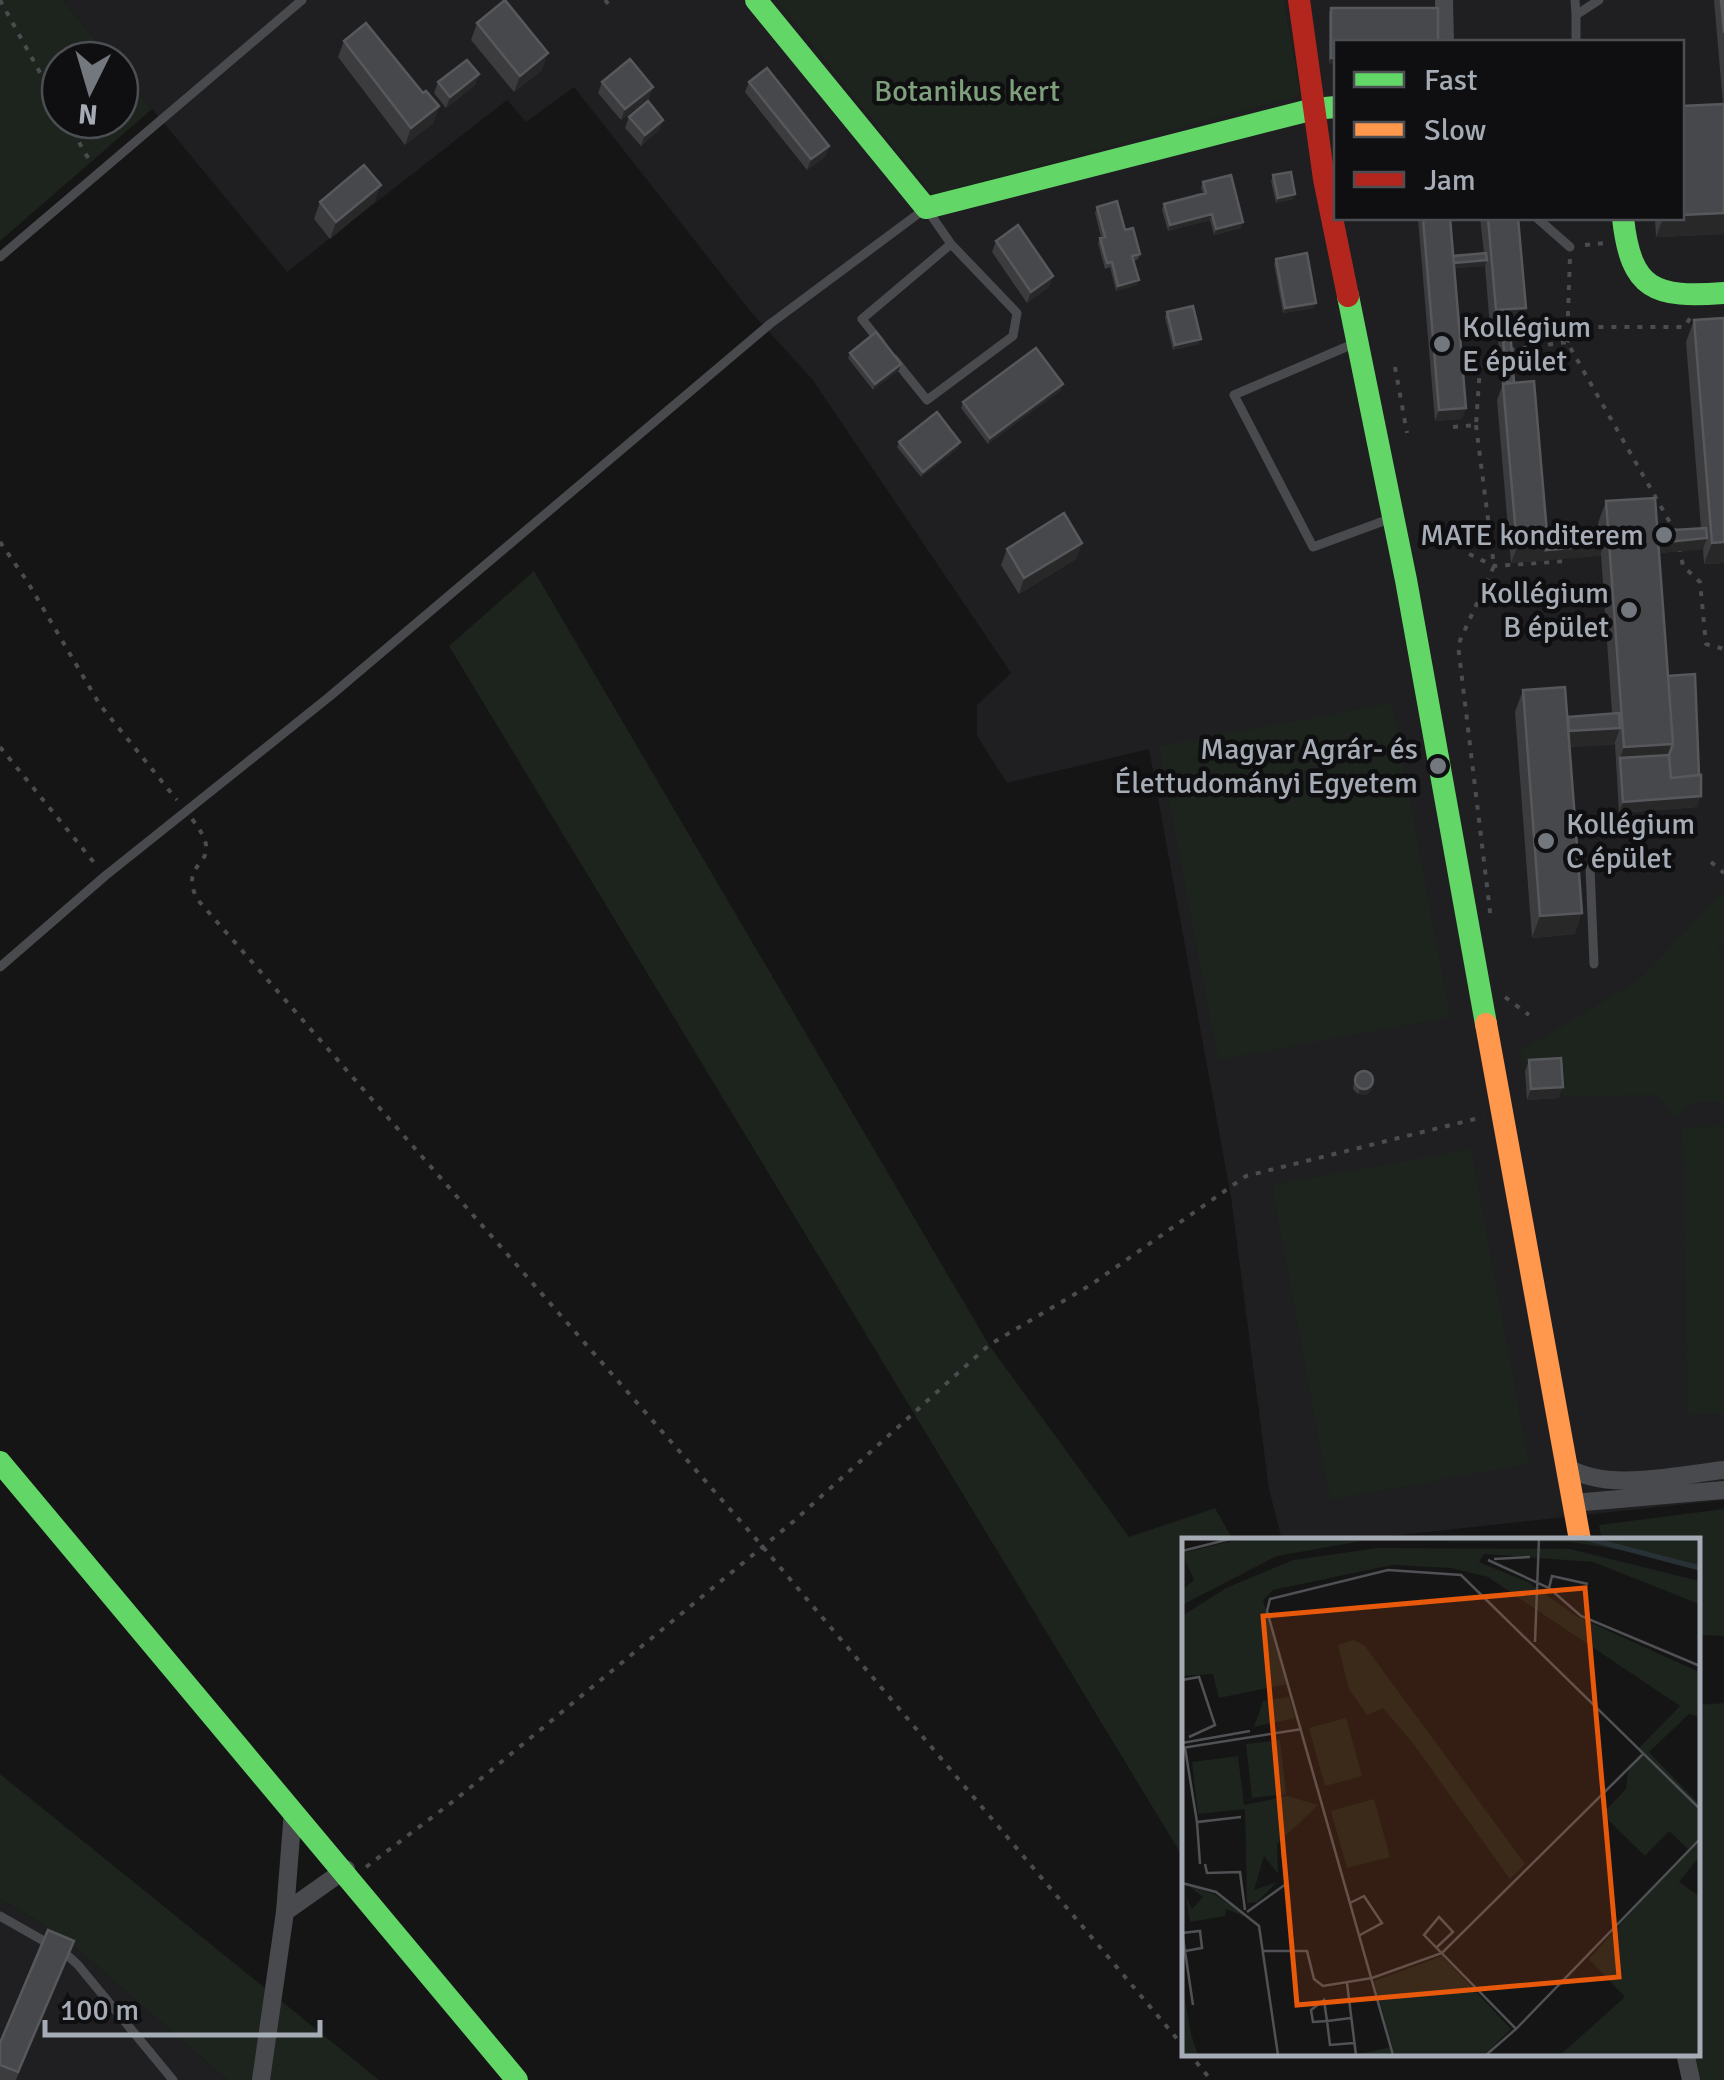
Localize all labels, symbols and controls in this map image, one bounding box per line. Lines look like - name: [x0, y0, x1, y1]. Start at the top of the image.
- north arrow: [40, 40, 140, 140]
- legend: [1334, 40, 1684, 220]
- text: Fast: [1424, 62, 1477, 99]
- park label: Botanikus kert: [874, 73, 1060, 110]
- text: N: [77, 96, 99, 132]
- text: Slow: [1424, 112, 1486, 149]
- text: Jam: [1424, 162, 1476, 199]
- place label: Kollégium E épület: [1462, 309, 1591, 380]
- marker: Kollégium E épület: [1431, 333, 1453, 355]
- place label: MATE konditerem: [1420, 517, 1644, 554]
- marker: MATE konditerem: [1653, 524, 1675, 546]
- place label: Kollégium B épület: [1480, 575, 1609, 646]
- marker: Kollégium B épület: [1618, 599, 1640, 621]
- place label: Magyar Agrár- és Élettudományi Egyetem: [1114, 731, 1418, 802]
- marker: Magyar Agrár- és Élettudományi Egyetem: [1427, 755, 1449, 777]
- place label: Kollégium C épület: [1566, 806, 1695, 877]
- marker: Kollégium C épület: [1535, 830, 1557, 852]
- inset map: [1182, 1538, 1699, 2055]
- scale bar: [45, 1975, 320, 2037]
- text: 100 m: [60, 1992, 139, 2029]

